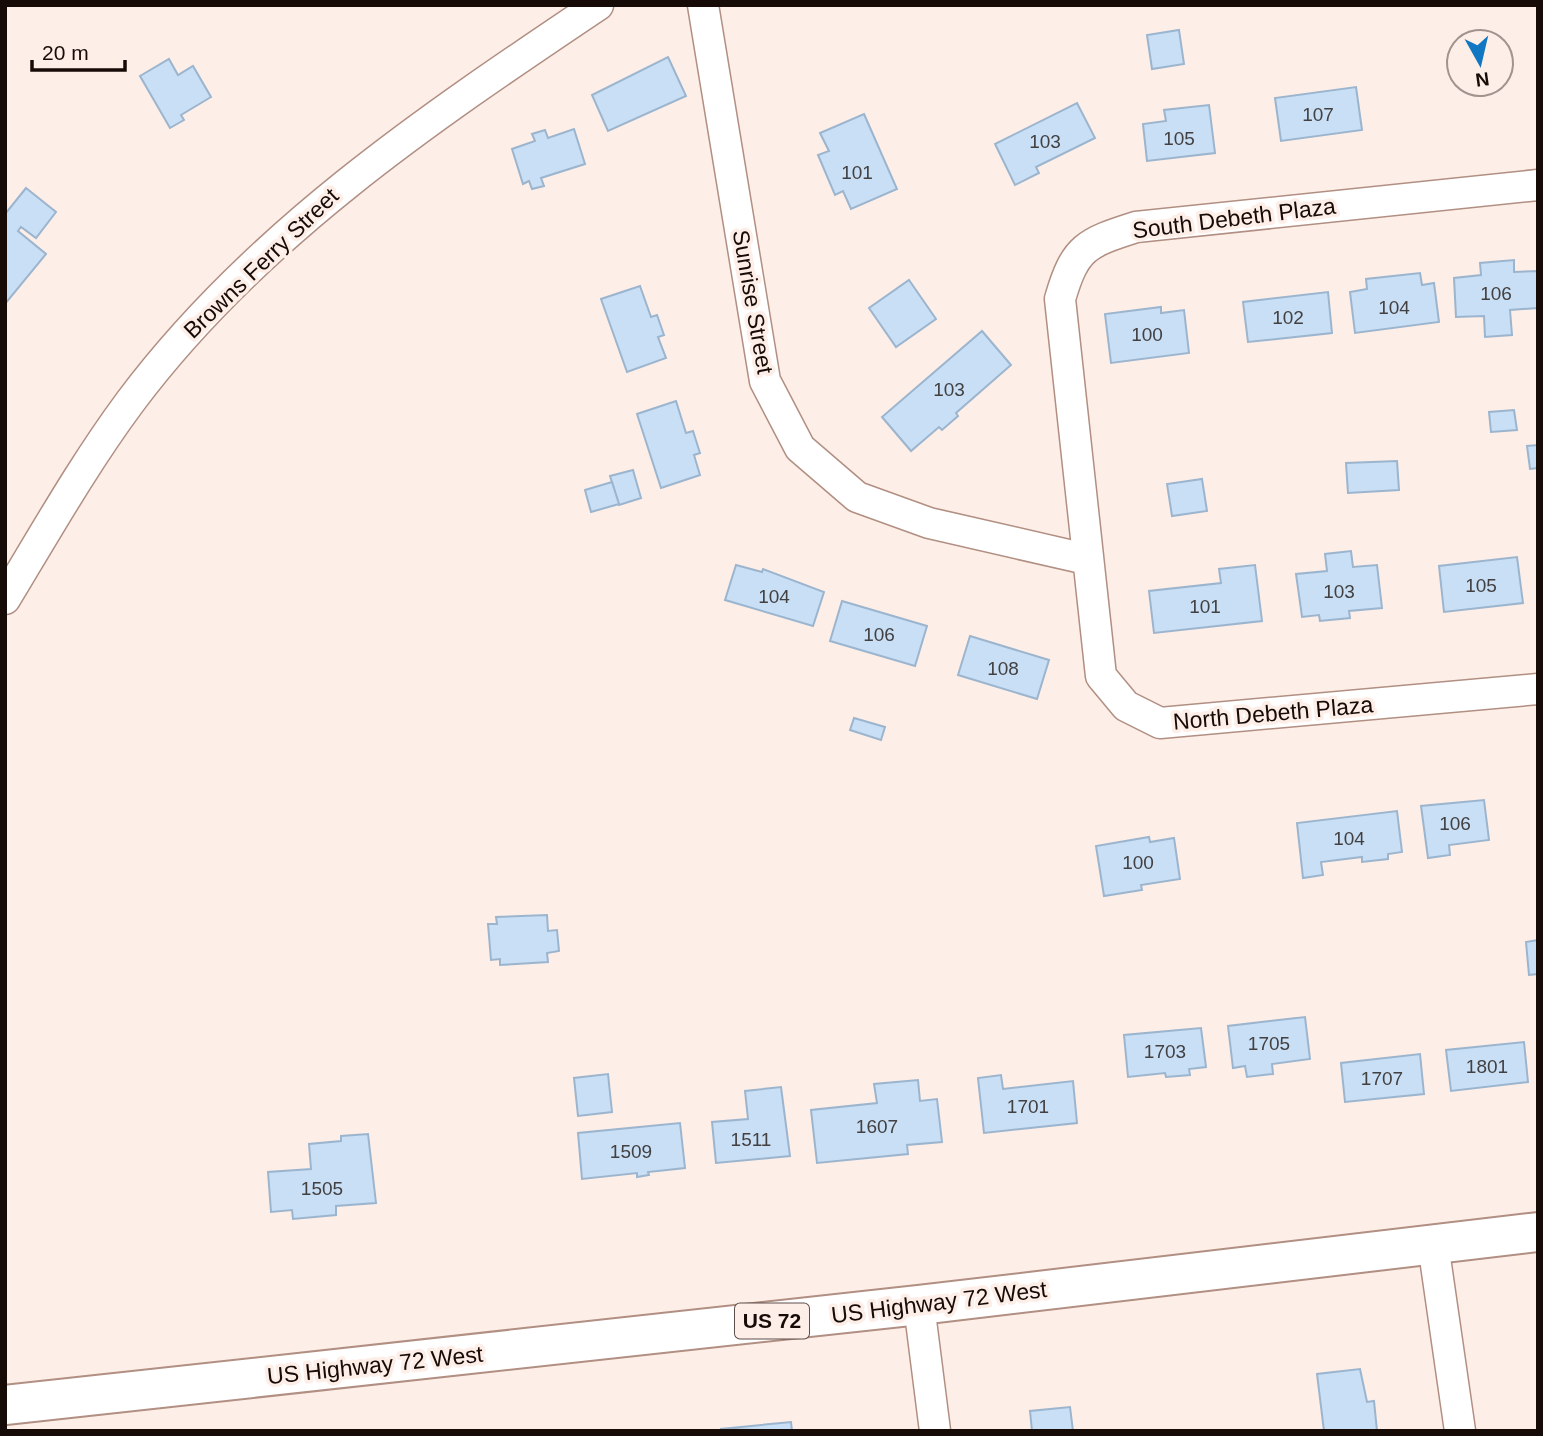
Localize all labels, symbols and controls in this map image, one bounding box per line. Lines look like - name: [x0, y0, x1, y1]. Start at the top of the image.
- scale bar: [32, 28, 124, 72]
- north arrow: [1445, 28, 1515, 98]
- text: 20 m: [42, 41, 89, 64]
- text: N: [1474, 68, 1491, 91]
- house number: 107: [1302, 104, 1334, 125]
- house number: 105: [1163, 128, 1195, 149]
- house number: 103: [1029, 131, 1061, 152]
- house number: 101: [841, 162, 873, 183]
- street label: Browns Ferry Street: [178, 182, 344, 343]
- street label: South Debeth Plaza: [1131, 193, 1337, 243]
- street label: Sunrise Street: [728, 228, 779, 377]
- house number: 106: [1480, 283, 1512, 304]
- house number: 104: [1378, 297, 1410, 318]
- house number: 102: [1272, 307, 1304, 328]
- house number: 100: [1131, 324, 1163, 345]
- house number: 103: [933, 379, 965, 400]
- house number: 105: [1465, 575, 1497, 596]
- house number: 103: [1323, 581, 1355, 602]
- house number: 104: [758, 586, 790, 607]
- house number: 101: [1189, 596, 1221, 617]
- house number: 106: [863, 624, 895, 645]
- house number: 108: [987, 658, 1019, 679]
- street label: North Debeth Plaza: [1172, 691, 1374, 735]
- house number: 106: [1439, 813, 1471, 834]
- house number: 104: [1333, 828, 1365, 849]
- house number: 100: [1122, 852, 1154, 873]
- house number: 1705: [1248, 1033, 1290, 1054]
- house number: 1703: [1144, 1041, 1186, 1062]
- house number: 1801: [1466, 1056, 1508, 1077]
- house number: 1707: [1361, 1068, 1403, 1089]
- house number: 1701: [1007, 1096, 1049, 1117]
- house number: 1607: [856, 1116, 898, 1137]
- house number: 1511: [731, 1129, 771, 1150]
- house number: 1509: [610, 1141, 652, 1162]
- house number: 1505: [301, 1178, 343, 1199]
- street label: US Highway 72 West: [830, 1276, 1049, 1328]
- road number: US 72: [735, 1304, 809, 1338]
- street label: US Highway 72 West: [266, 1341, 485, 1389]

